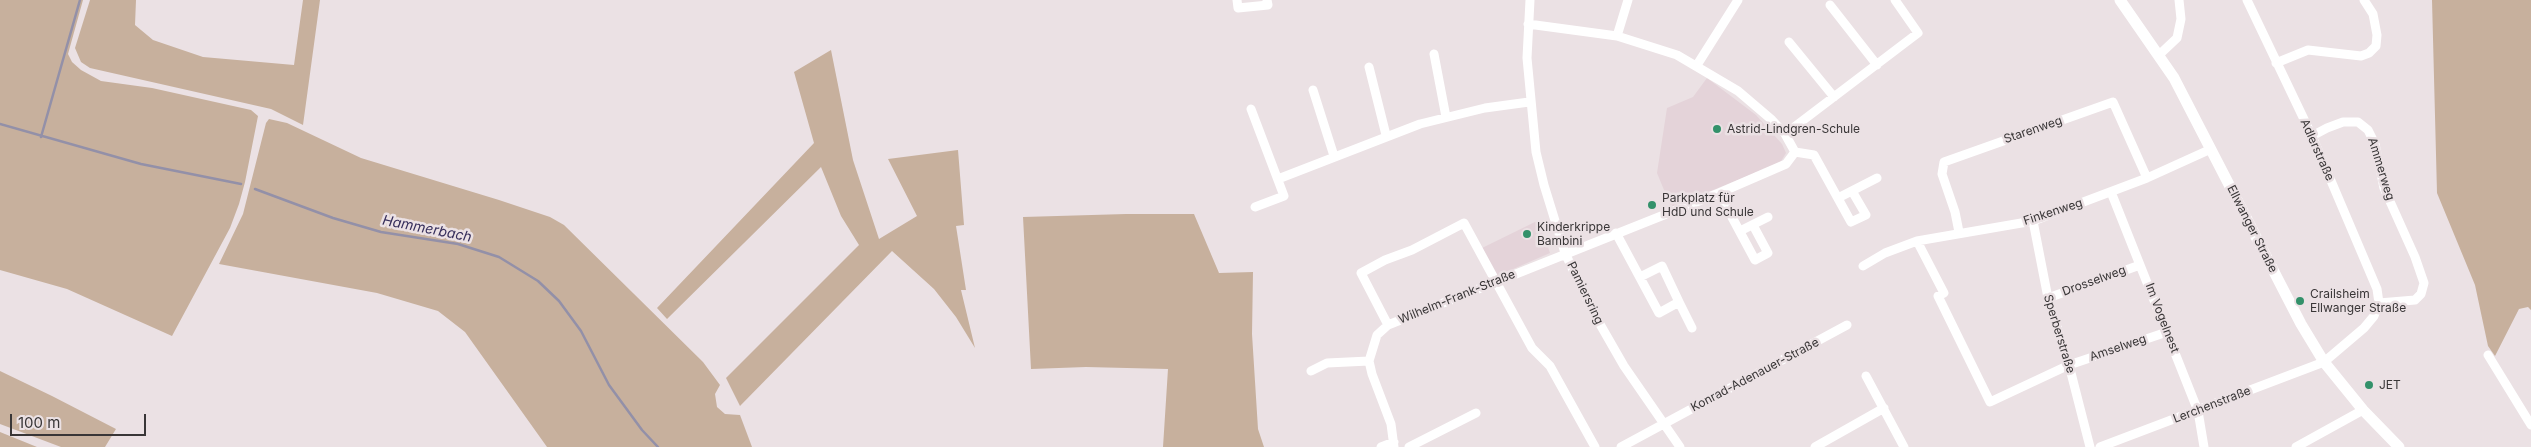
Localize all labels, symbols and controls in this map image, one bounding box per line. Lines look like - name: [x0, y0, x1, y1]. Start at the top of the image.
- street label: Starenweg: [2002, 113, 2064, 147]
- street label: Adlerstraße: [2297, 117, 2337, 183]
- place label: Astrid-Lindgren-Schule: [1727, 122, 1860, 136]
- marker: Astrid-Lindgren-Schule: [1711, 123, 1723, 135]
- street label: Ammerweg: [2365, 136, 2397, 202]
- street label: Ellwanger Straße: [2224, 183, 2280, 275]
- place label: Parkplatz für HdD und Schule: [1662, 191, 1754, 219]
- street label: Finkenweg: [2022, 196, 2084, 228]
- marker: Parkplatz für HdD und Schule: [1646, 199, 1658, 211]
- water label: Hammerbach: [381, 212, 473, 246]
- place label: Kinderkrippe Bambini: [1537, 220, 1610, 248]
- marker: Kinderkrippe Bambini: [1521, 228, 1533, 240]
- street label: Pamiersring: [1564, 259, 1606, 327]
- street label: Drosselweg: [2060, 263, 2128, 299]
- street label: Wilhelm-Frank-Straße: [1397, 267, 1517, 327]
- street label: Im Vogelnest: [2142, 281, 2182, 355]
- place label: Crailsheim Ellwanger Straße: [2310, 287, 2406, 315]
- street label: Sperberstraße: [2040, 293, 2078, 375]
- marker: Crailsheim Ellwanger Straße: [2294, 295, 2306, 307]
- street label: Amselweg: [2088, 332, 2148, 364]
- street label: Konrad-Adenauer-Straße: [1689, 335, 1821, 415]
- place label: JET: [2379, 378, 2401, 392]
- marker: JET: [2363, 379, 2375, 391]
- street label: Lerchenstraße: [2171, 384, 2253, 426]
- scale bar: [12, 404, 149, 436]
- text: 100 m: [18, 413, 60, 432]

